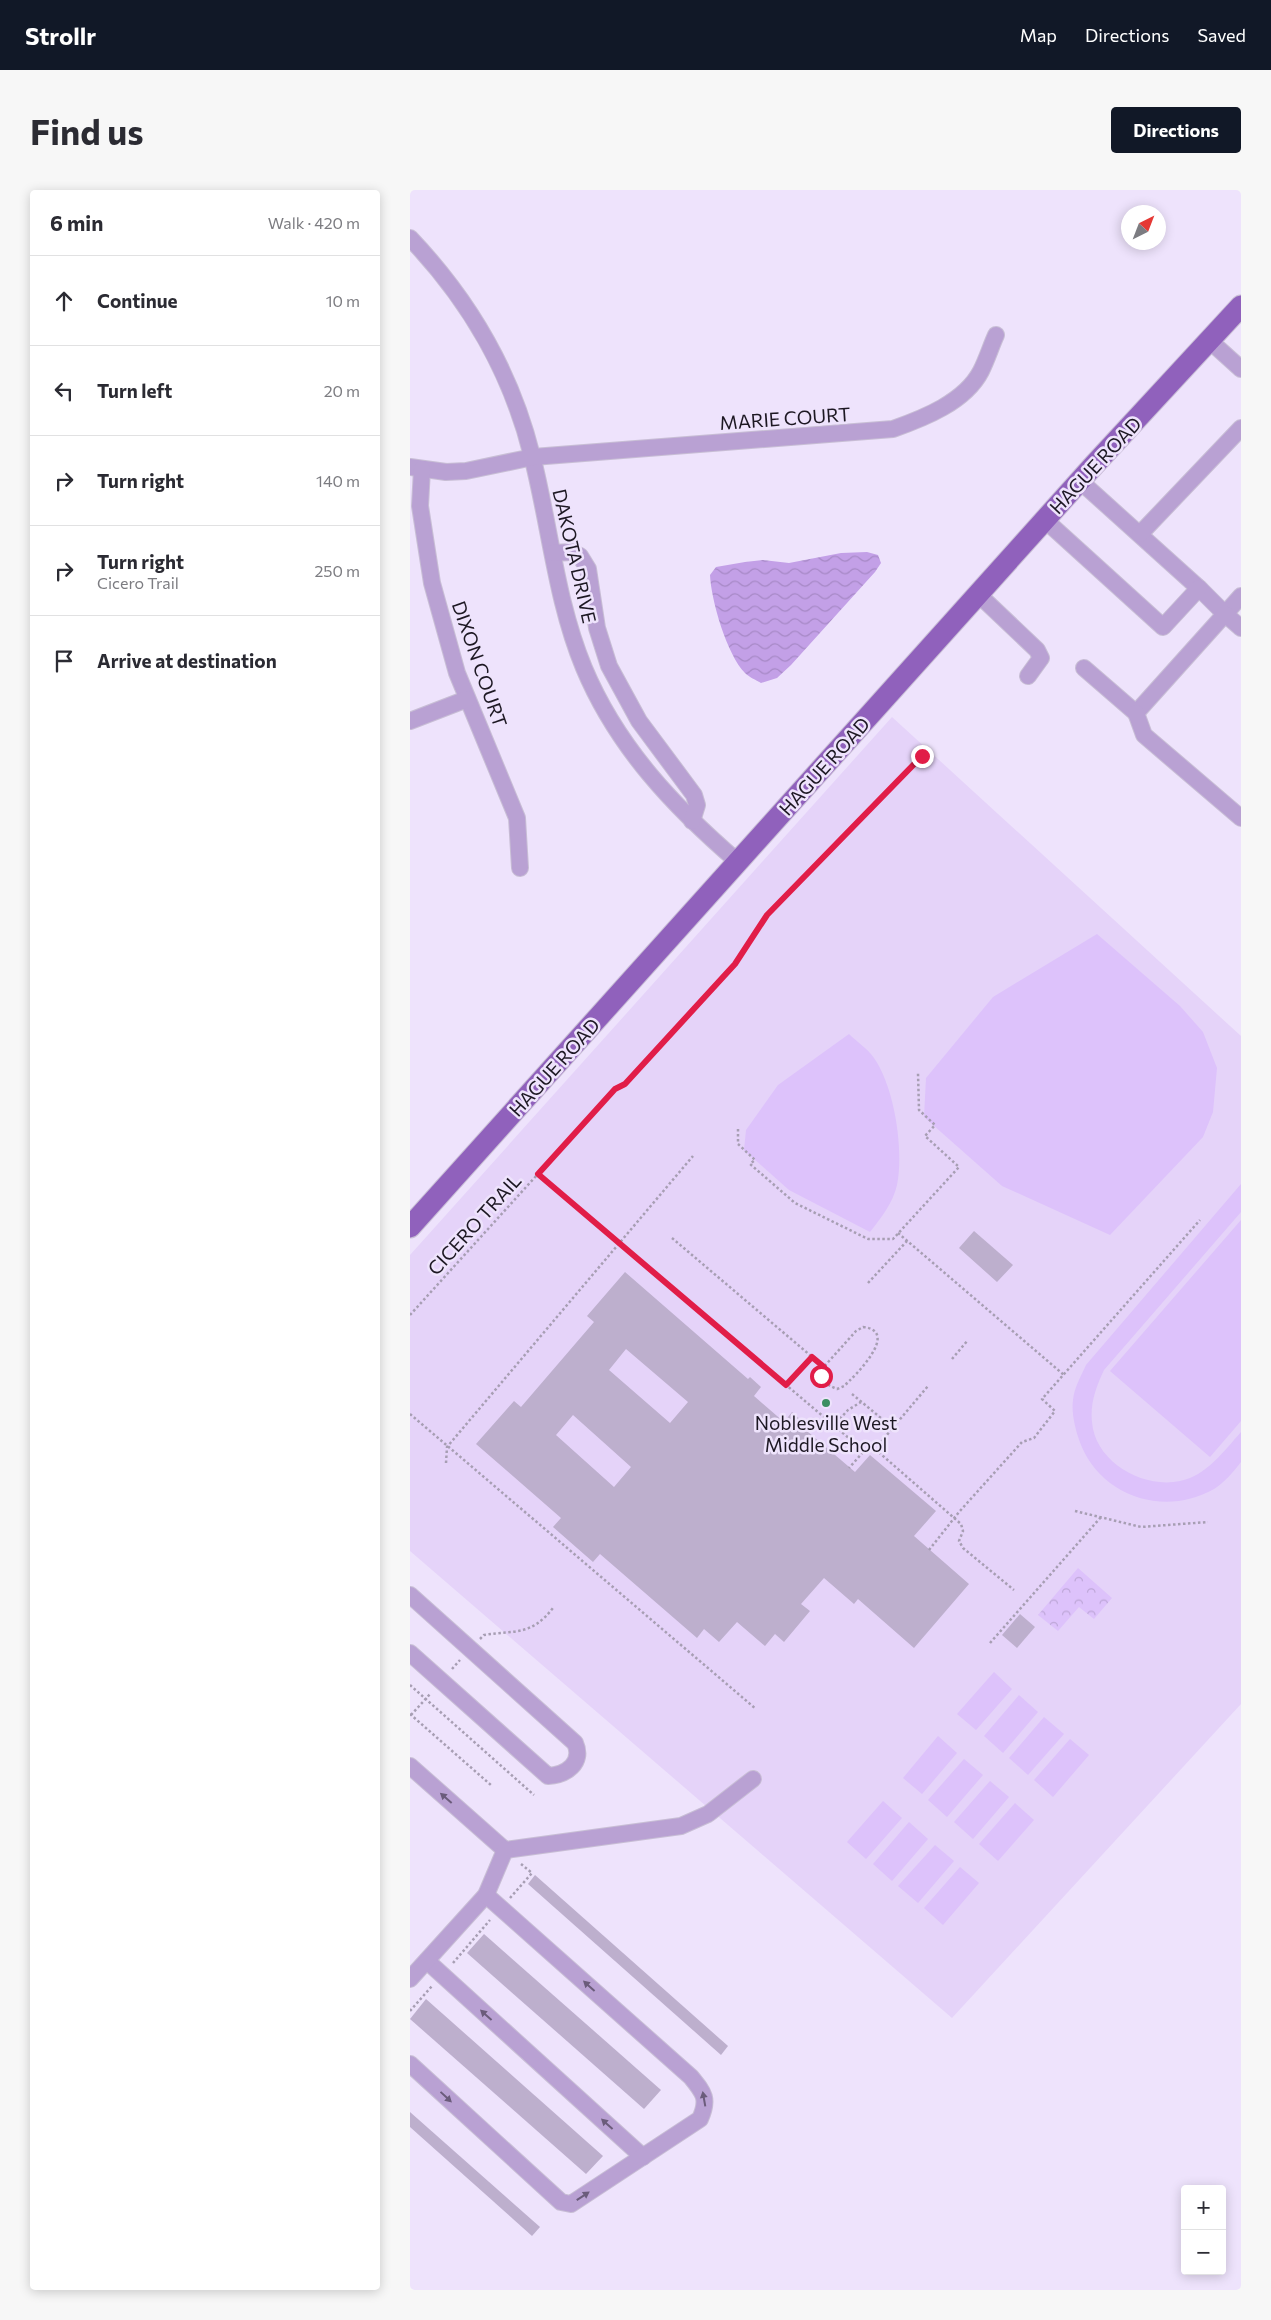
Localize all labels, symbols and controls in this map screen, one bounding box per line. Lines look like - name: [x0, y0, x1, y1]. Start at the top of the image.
- text: Strollr: [25, 21, 96, 50]
- text: Map: [1020, 24, 1057, 46]
- text: Directions: [1085, 24, 1169, 46]
- text: Saved: [1197, 24, 1246, 46]
- button: Directions: [1111, 107, 1241, 153]
- text: Find us: [30, 109, 144, 152]
- north arrow: [1121, 205, 1166, 250]
- text: 6 min: [50, 210, 103, 235]
- text: Walk · 420 m: [268, 213, 360, 232]
- icon: ahead: [50, 287, 78, 315]
- text: Continue: [97, 289, 177, 312]
- text: 10 m: [326, 291, 360, 310]
- icon: left: [50, 377, 78, 405]
- text: Turn left: [97, 379, 172, 402]
- text: 20 m: [324, 381, 360, 400]
- street label: MARIE COURT: [719, 402, 851, 434]
- street label: HAGUE ROAD: [1044, 412, 1146, 518]
- icon: right: [50, 467, 78, 495]
- text: Turn right: [97, 469, 184, 492]
- text: 140 m: [316, 471, 360, 490]
- street label: DAKOTA DRIVE: [548, 487, 602, 625]
- text: Turn right: [97, 550, 184, 573]
- icon: right: [50, 557, 78, 585]
- text: 250 m: [314, 561, 360, 580]
- text: Cicero Trail: [97, 573, 179, 592]
- street label: DIXON COURT: [448, 598, 512, 730]
- icon: arrive: [50, 647, 78, 675]
- text: Arrive at destination: [97, 649, 277, 672]
- street label: HAGUE ROAD: [774, 712, 874, 820]
- route end: [911, 745, 934, 768]
- street label: HAGUE ROAD: [504, 1013, 604, 1121]
- street label: CICERO TRAIL: [422, 1168, 526, 1279]
- route start: [810, 1365, 833, 1388]
- marker: Noblesville West Middle School: [820, 1397, 832, 1409]
- place label: Noblesville West Middle School: [755, 1411, 898, 1456]
- one-way arrow: [440, 1793, 452, 1804]
- one-way arrow: [583, 1981, 596, 1992]
- one-way arrow: [481, 2009, 493, 2021]
- one-way arrow: [699, 2090, 707, 2106]
- one-way arrow: [439, 2091, 451, 2103]
- one-way arrow: [601, 2118, 613, 2130]
- map controls: [1181, 2185, 1226, 2275]
- button: +: [1181, 2185, 1226, 2230]
- one-way arrow: [576, 2192, 589, 2201]
- button: −: [1181, 2230, 1226, 2275]

